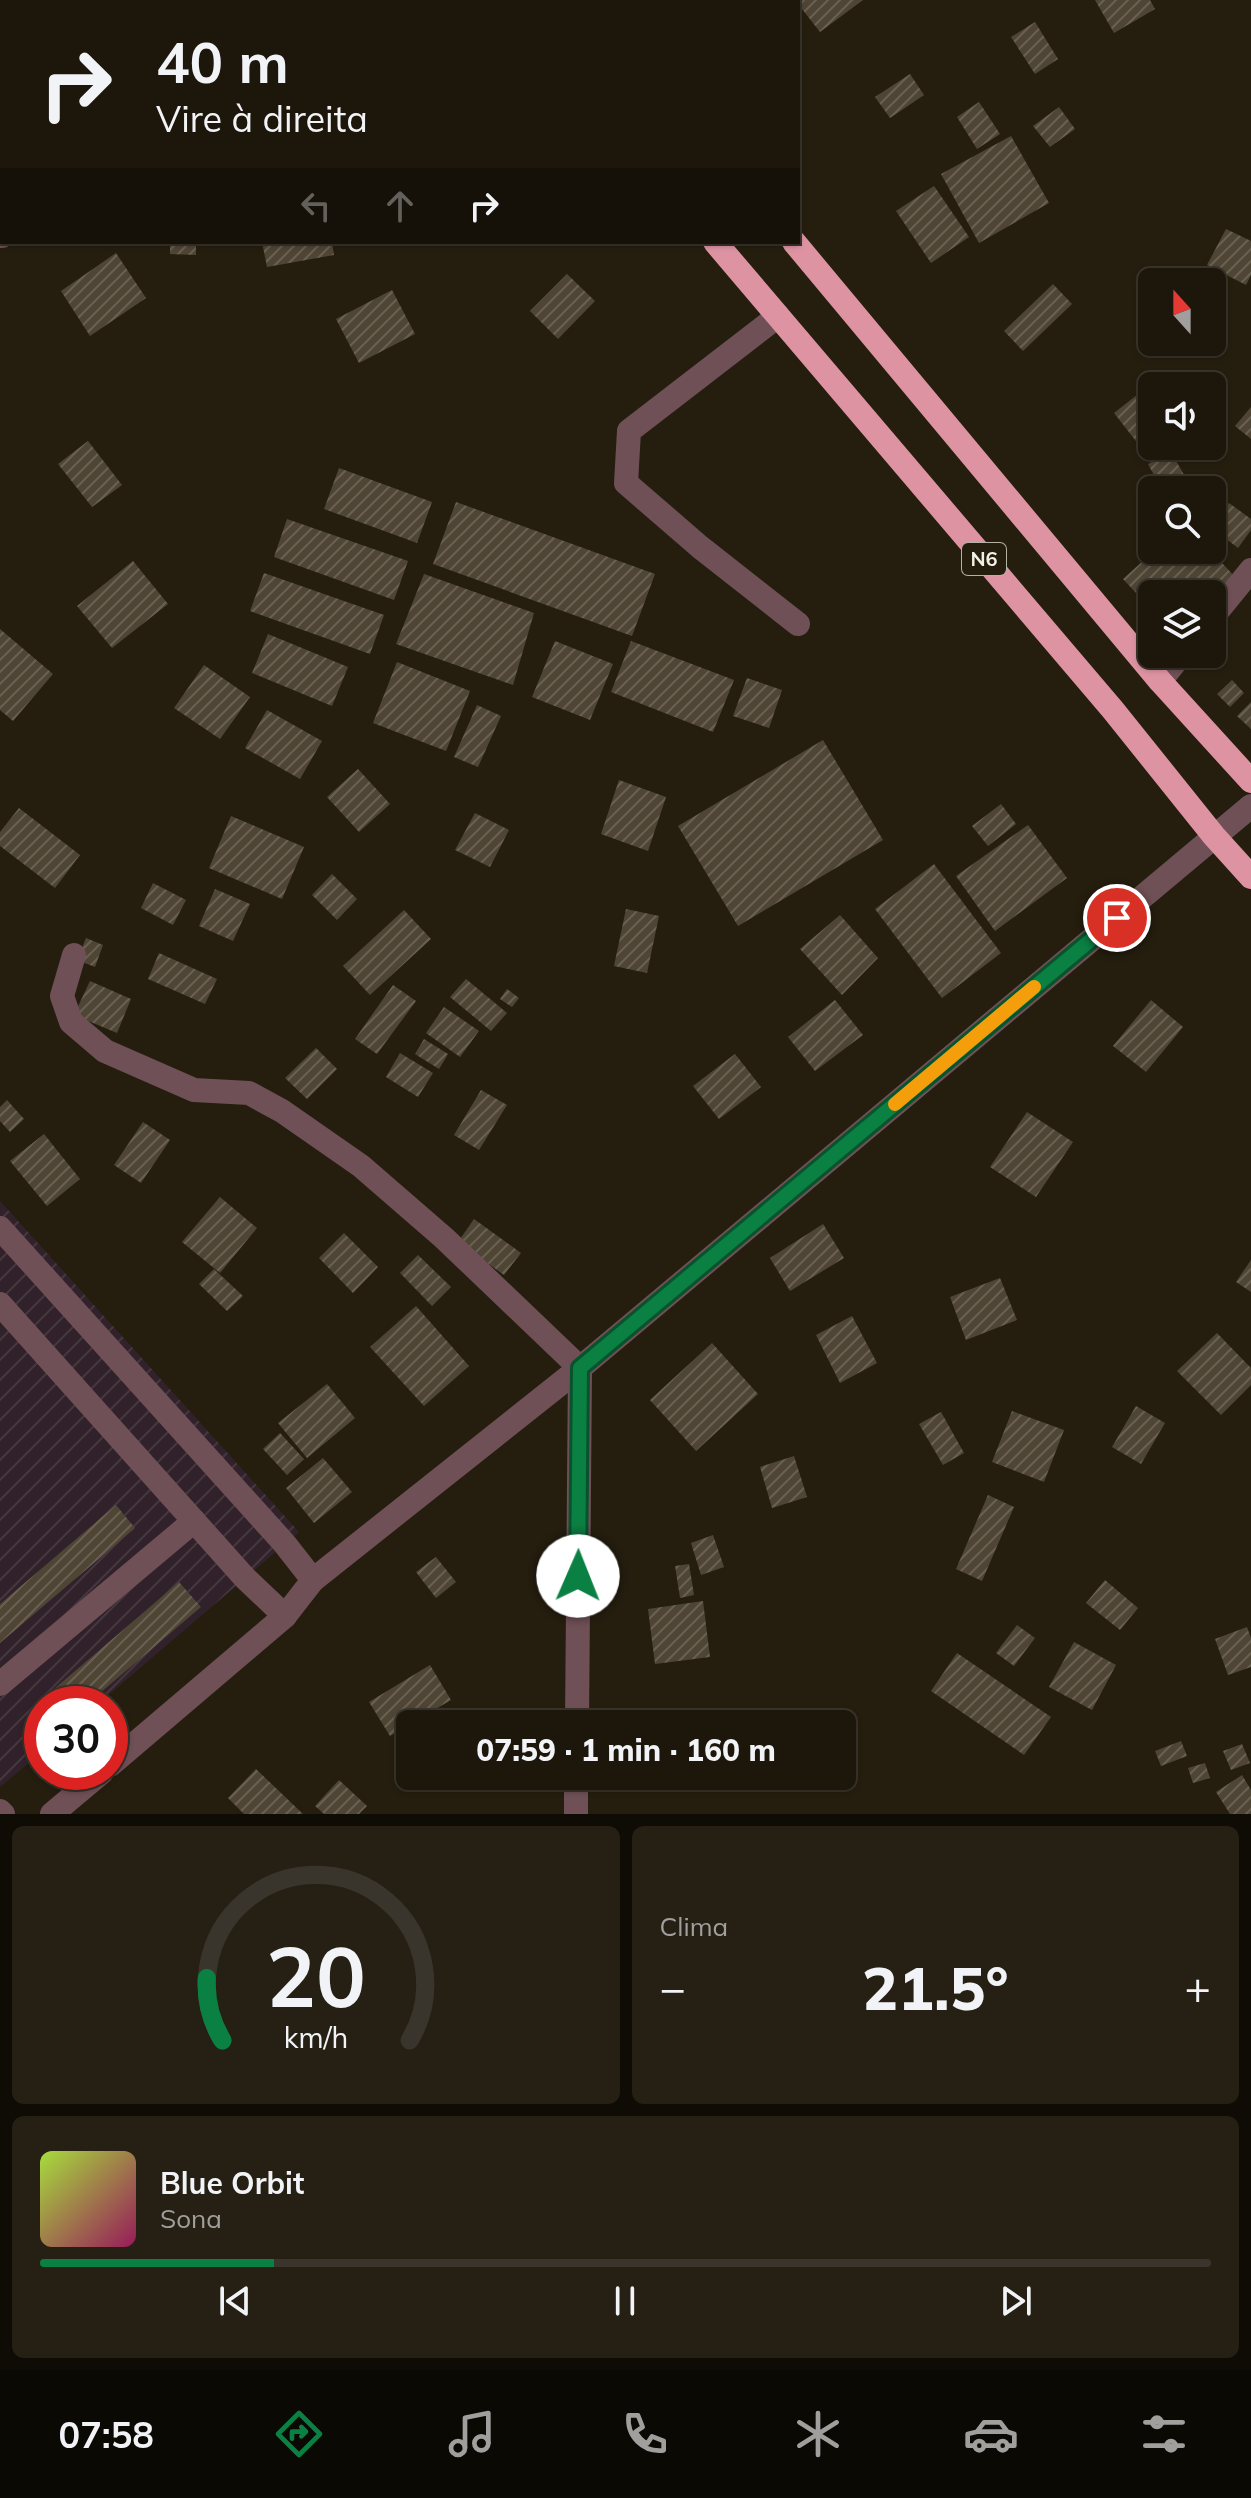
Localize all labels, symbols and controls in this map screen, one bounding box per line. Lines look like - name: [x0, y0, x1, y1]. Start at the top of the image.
- text: 40 m: [156, 27, 289, 97]
- icon: right: [24, 32, 128, 136]
- text: Vire à direita: [156, 96, 368, 141]
- icon: left: [294, 184, 338, 228]
- icon: ahead: [378, 184, 422, 228]
- icon: right: [462, 184, 506, 228]
- north arrow: [1138, 268, 1226, 356]
- map controls: [1138, 268, 1226, 668]
- button: sound: [1138, 372, 1226, 460]
- button: search: [1138, 476, 1226, 564]
- road number: N6: [962, 543, 1006, 575]
- button: layers: [1138, 580, 1226, 668]
- pin: [1083, 884, 1151, 952]
- icon: arrive: [1095, 896, 1139, 940]
- position arrow: [536, 1534, 620, 1618]
- speed limit sign: 30: [24, 1686, 128, 1790]
- text: 07:59 · 1 min · 160 m: [476, 1731, 776, 1769]
- text: Clima: [660, 1910, 728, 1943]
- text: 20: [266, 1923, 366, 2028]
- text: 21.5°: [862, 1950, 1009, 2025]
- text: −: [660, 1960, 686, 2015]
- text: +: [1185, 1960, 1211, 2015]
- text: km/h: [283, 2019, 348, 2055]
- text: Blue Orbit: [160, 2164, 304, 2202]
- text: Sona: [160, 2202, 222, 2235]
- icon: previous: [213, 2279, 257, 2323]
- icon: pause: [603, 2279, 647, 2323]
- icon: next: [994, 2279, 1038, 2323]
- icon: directions: [271, 2406, 327, 2462]
- icon: music: [444, 2406, 500, 2462]
- icon: phone: [617, 2406, 673, 2462]
- icon: climate: [790, 2406, 846, 2462]
- icon: car: [963, 2406, 1019, 2462]
- icon: filters: [1136, 2406, 1192, 2462]
- text: 07:58: [59, 2412, 154, 2457]

